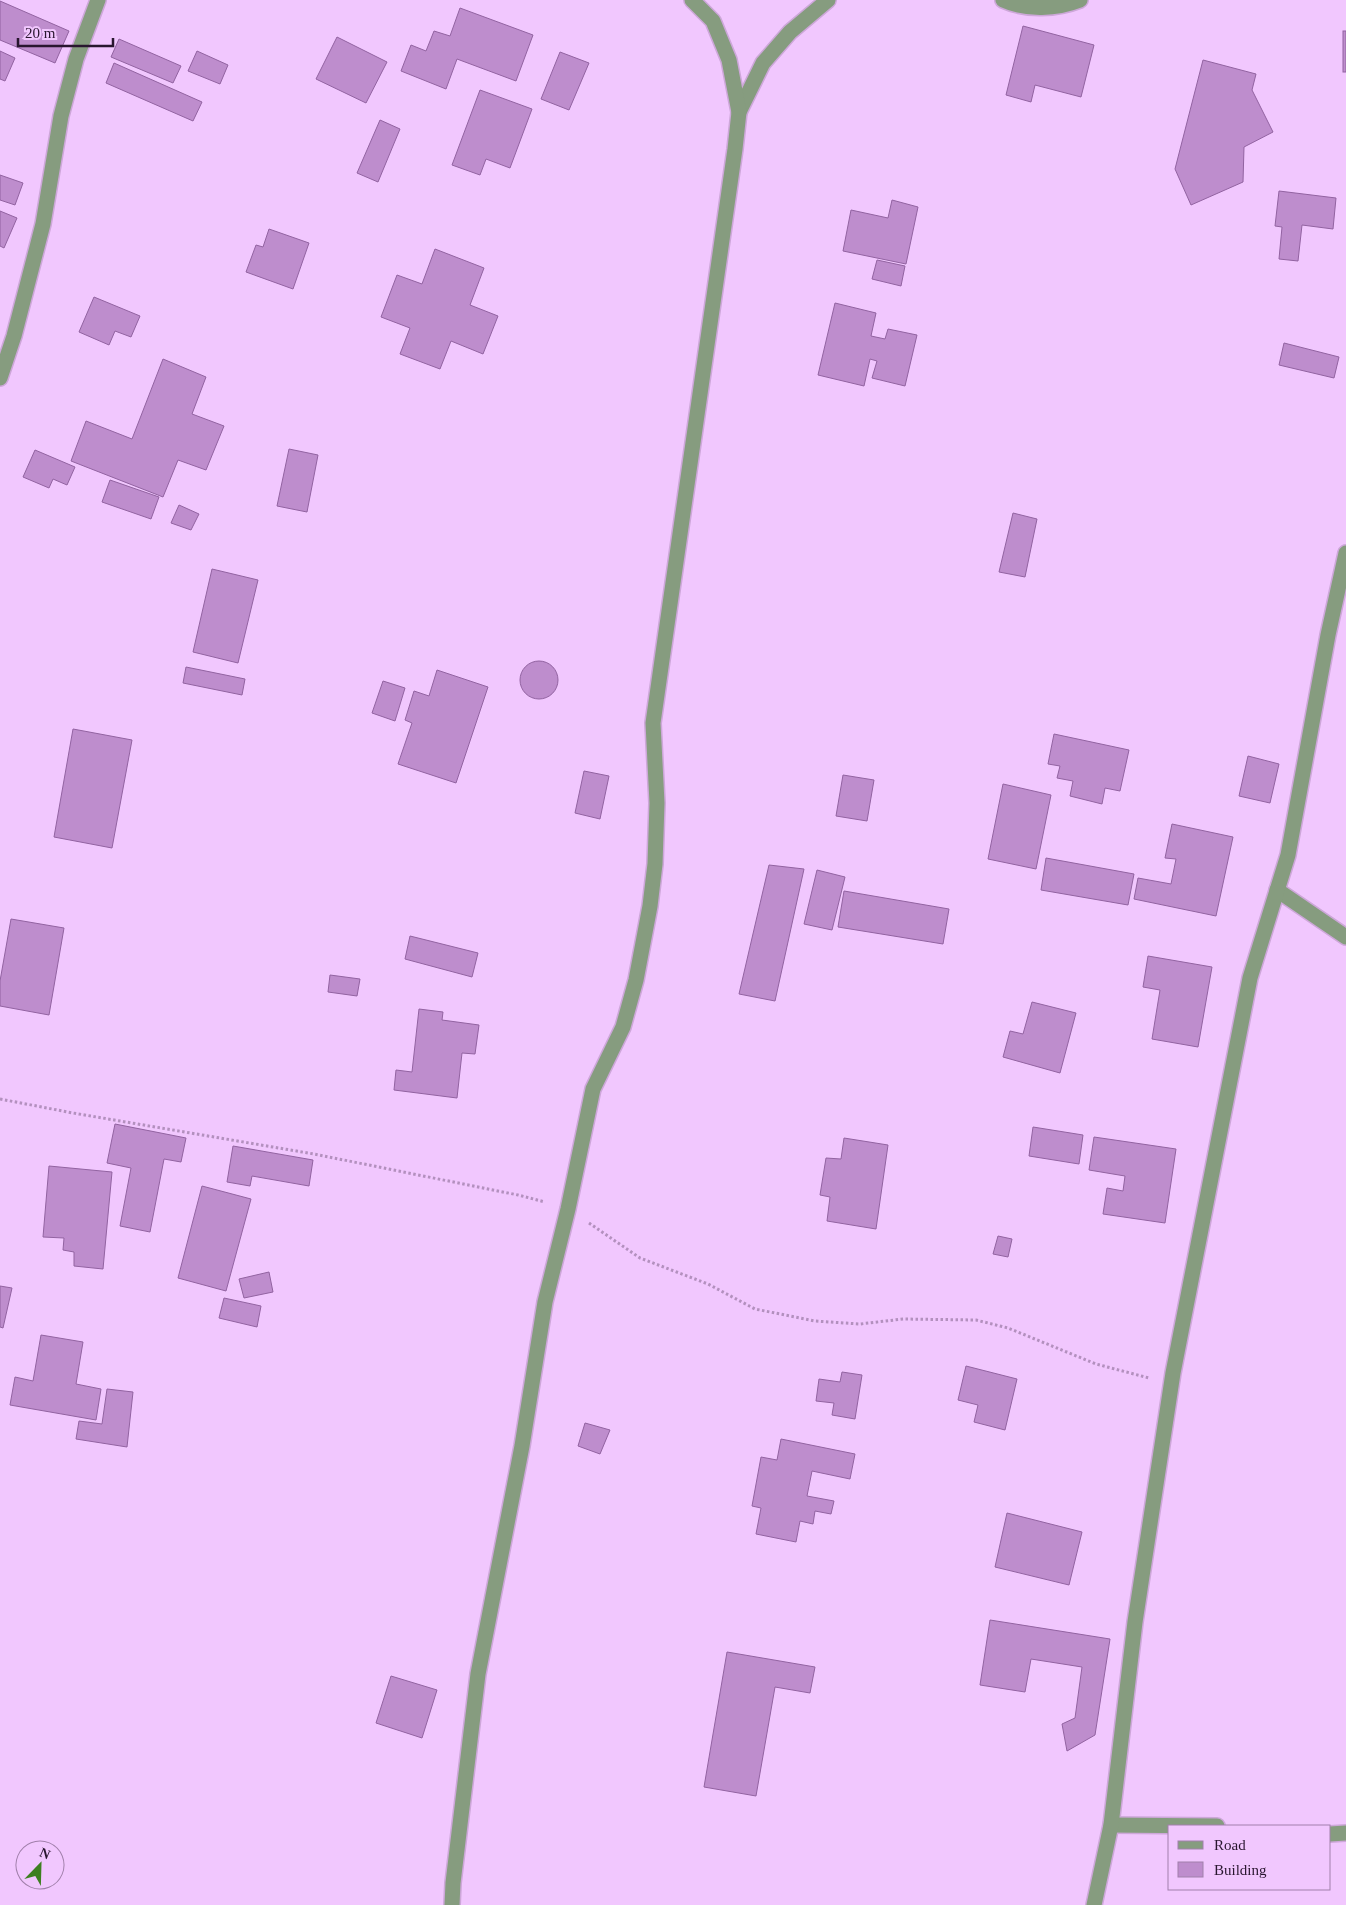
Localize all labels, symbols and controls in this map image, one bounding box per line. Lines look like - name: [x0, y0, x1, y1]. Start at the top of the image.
- scale bar: [18, 15, 112, 47]
- text: 20 m: [25, 25, 56, 41]
- legend: [1168, 1825, 1331, 1890]
- text: Road: [1214, 1837, 1246, 1853]
- north arrow: [15, 1840, 65, 1890]
- text: N: [37, 1845, 52, 1862]
- text: Building: [1214, 1862, 1267, 1878]

